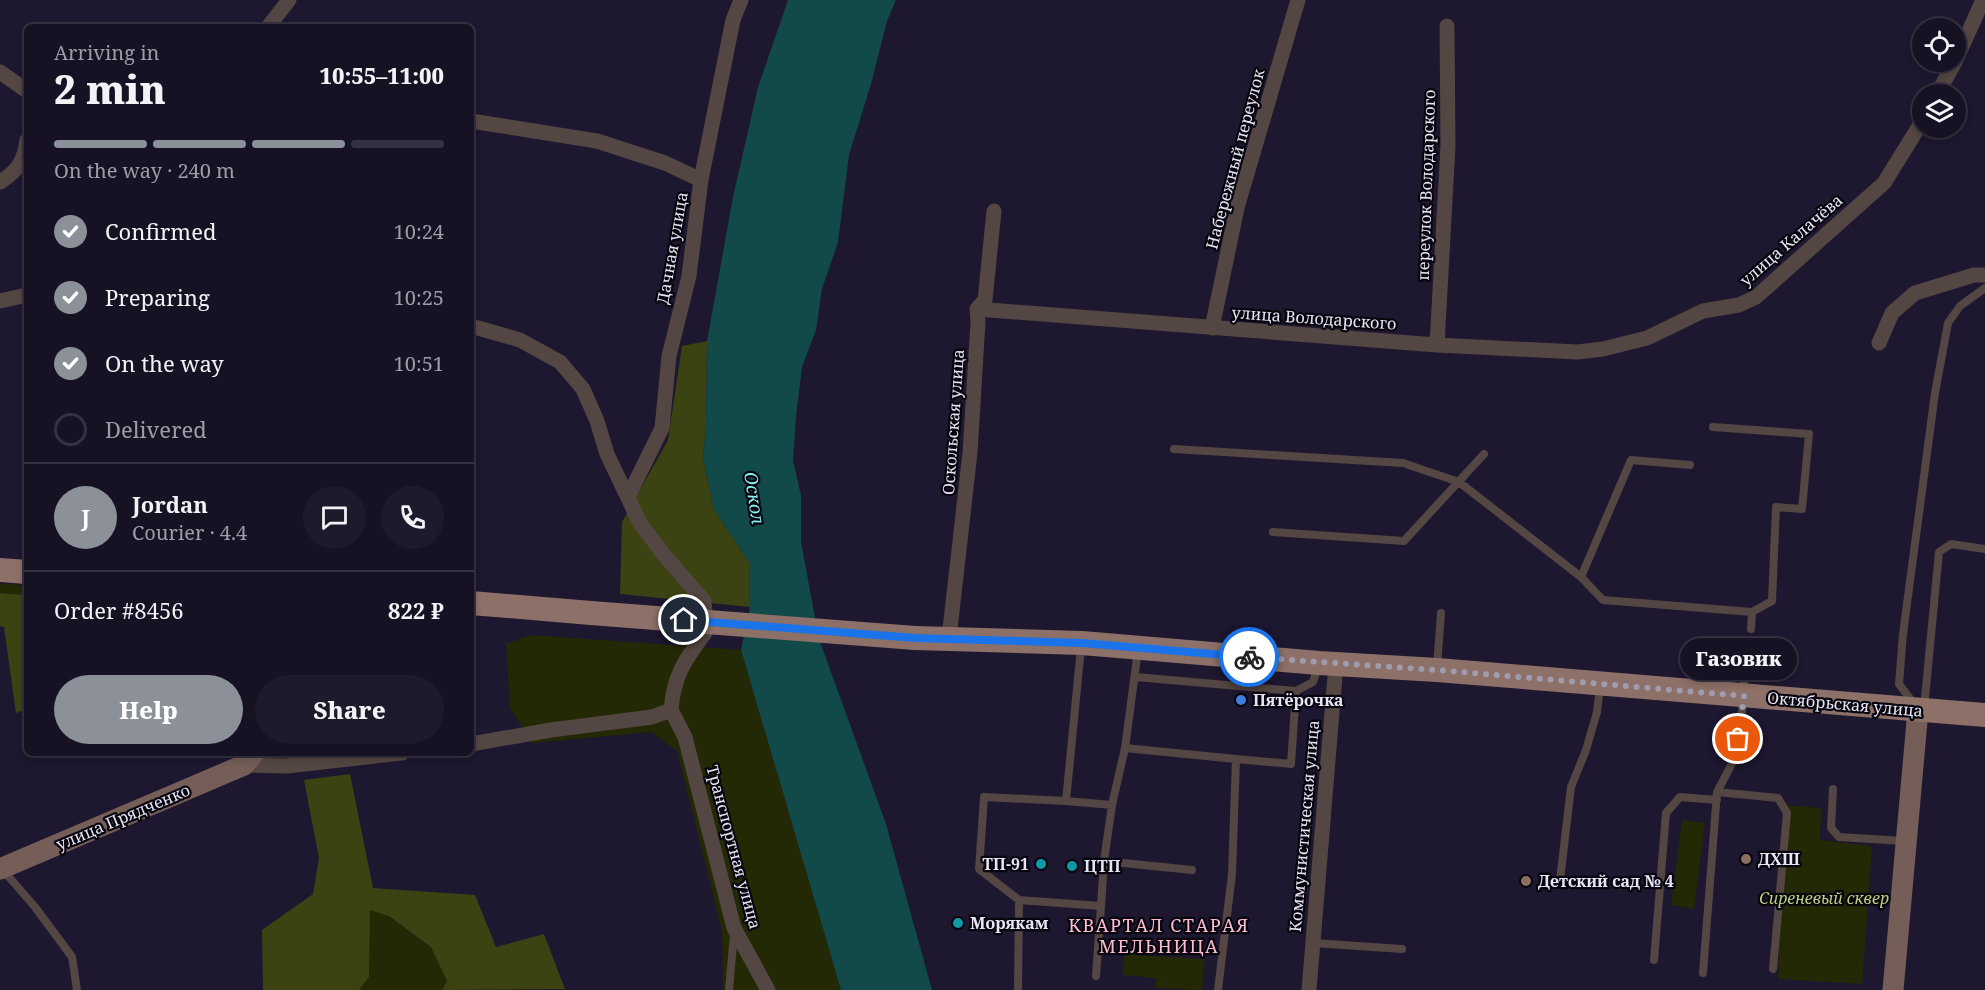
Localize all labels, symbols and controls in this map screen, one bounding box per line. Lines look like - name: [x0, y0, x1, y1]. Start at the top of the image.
- map controls: [1912, 18, 1966, 138]
- button: locate: [1912, 18, 1966, 72]
- text: Arriving in: [54, 39, 159, 66]
- text: 10:55–11:00: [320, 60, 444, 90]
- text: 2 min: [54, 62, 166, 115]
- street label: Набережный переулок: [1200, 66, 1270, 251]
- button: layers: [1912, 84, 1966, 138]
- street label: переулок Володарского: [1412, 89, 1440, 281]
- text: On the way · 240 m: [54, 157, 235, 184]
- street label: улица Калачёва: [1735, 189, 1847, 291]
- street label: Дачная улица: [651, 190, 693, 306]
- icon: check: [54, 215, 87, 248]
- text: Confirmed: [105, 216, 216, 246]
- text: 10:24: [394, 218, 444, 245]
- icon: check: [54, 281, 87, 314]
- text: Preparing: [105, 282, 210, 312]
- text: 10:25: [394, 284, 444, 311]
- street label: улица Володарского: [1231, 301, 1397, 335]
- icon: check: [54, 347, 87, 380]
- text: On the way: [105, 348, 224, 378]
- street label: Оскольская улица: [937, 348, 969, 496]
- text: 10:51: [394, 350, 444, 377]
- text: Delivered: [105, 414, 207, 444]
- water label: Оскол: [739, 470, 771, 526]
- button: chat: [303, 486, 366, 549]
- button: phone: [381, 486, 444, 549]
- text: Jordan: [132, 489, 208, 519]
- text: J: [81, 502, 90, 532]
- text: Courier · 4.4: [132, 519, 247, 546]
- pin: [658, 594, 709, 645]
- text: Order #8456: [54, 595, 184, 625]
- text: 822 ₽: [388, 595, 444, 625]
- icon: home: [667, 603, 700, 636]
- courier: [1219, 627, 1279, 687]
- callout: Газовик: [1680, 637, 1796, 679]
- icon: bike: [1233, 641, 1266, 674]
- text: Газовик: [1695, 645, 1782, 672]
- button: Help: [54, 675, 243, 744]
- button: Share: [255, 675, 444, 744]
- street label: Октябрьская улица: [1766, 686, 1924, 722]
- place label: Пятёрочка: [1253, 689, 1344, 711]
- marker: Пятёрочка: [1234, 693, 1248, 707]
- pin: [1712, 713, 1763, 764]
- street label: Коммунистическая улица: [1284, 719, 1324, 933]
- icon: bag: [1721, 722, 1754, 755]
- street label: Транспортная улица: [702, 763, 766, 931]
- street label: улица Прядченко: [53, 779, 193, 855]
- place label: ДХШ: [1758, 848, 1800, 870]
- marker: ДХШ: [1739, 852, 1753, 866]
- place label: ТП-91: [982, 853, 1029, 875]
- place label: ЦТП: [1084, 855, 1121, 877]
- marker: ТП-91: [1034, 857, 1048, 871]
- marker: ЦТП: [1065, 859, 1079, 873]
- place label: Детский сад № 4: [1538, 870, 1674, 892]
- marker: Детский сад № 4: [1519, 874, 1533, 888]
- park label: Сиреневый сквер: [1759, 887, 1889, 909]
- place label: Морякам: [970, 912, 1049, 934]
- district label: КВАРТАЛ СТАРАЯ МЕЛЬНИЦА: [1068, 913, 1250, 958]
- marker: Морякам: [951, 916, 965, 930]

